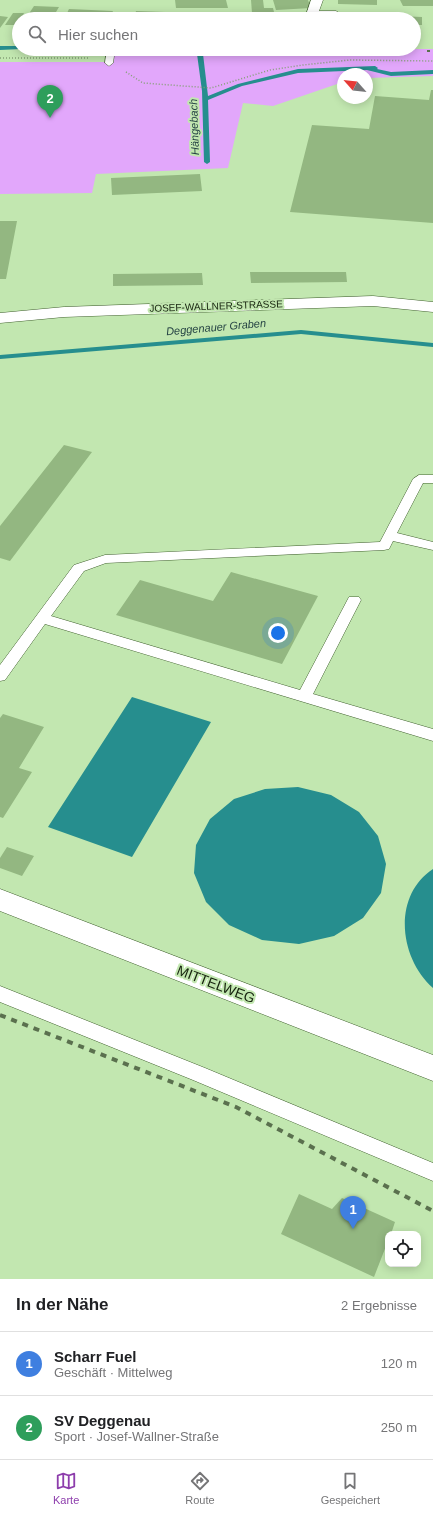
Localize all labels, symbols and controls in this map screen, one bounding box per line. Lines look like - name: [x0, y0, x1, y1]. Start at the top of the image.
- search box: [12, 12, 421, 56]
- icon: search: [26, 23, 48, 45]
- text: Hier suchen: [58, 26, 138, 43]
- north arrow: [337, 68, 373, 104]
- pin: 2: [37, 85, 63, 118]
- water label: Hängebach: [187, 99, 201, 155]
- street label: JOSEF-WALLNER-STRASSE: [149, 298, 283, 314]
- water label: Deggenauer Graben: [166, 317, 266, 337]
- your location: [268, 623, 288, 643]
- street label: MITTELWEG: [175, 962, 257, 1006]
- pin: 1: [340, 1196, 366, 1229]
- map controls: [385, 1231, 421, 1267]
- button: locate: [385, 1231, 421, 1267]
- text: In der Nähe: [16, 1295, 109, 1314]
- text: 2 Ergebnisse: [341, 1298, 417, 1313]
- text: Scharr Fuel: [54, 1348, 137, 1365]
- text: 1: [25, 1356, 33, 1371]
- text: 120 m: [381, 1356, 417, 1371]
- text: Geschäft · Mittelweg: [54, 1365, 173, 1380]
- text: SV Deggenau: [54, 1412, 151, 1429]
- text: 2: [25, 1420, 33, 1435]
- text: 250 m: [381, 1420, 417, 1435]
- text: Sport · Josef-Wallner-Straße: [54, 1429, 219, 1444]
- tab: Karte: [53, 1470, 79, 1506]
- tab: Route: [185, 1470, 215, 1506]
- tab: Gespeichert: [321, 1470, 380, 1506]

